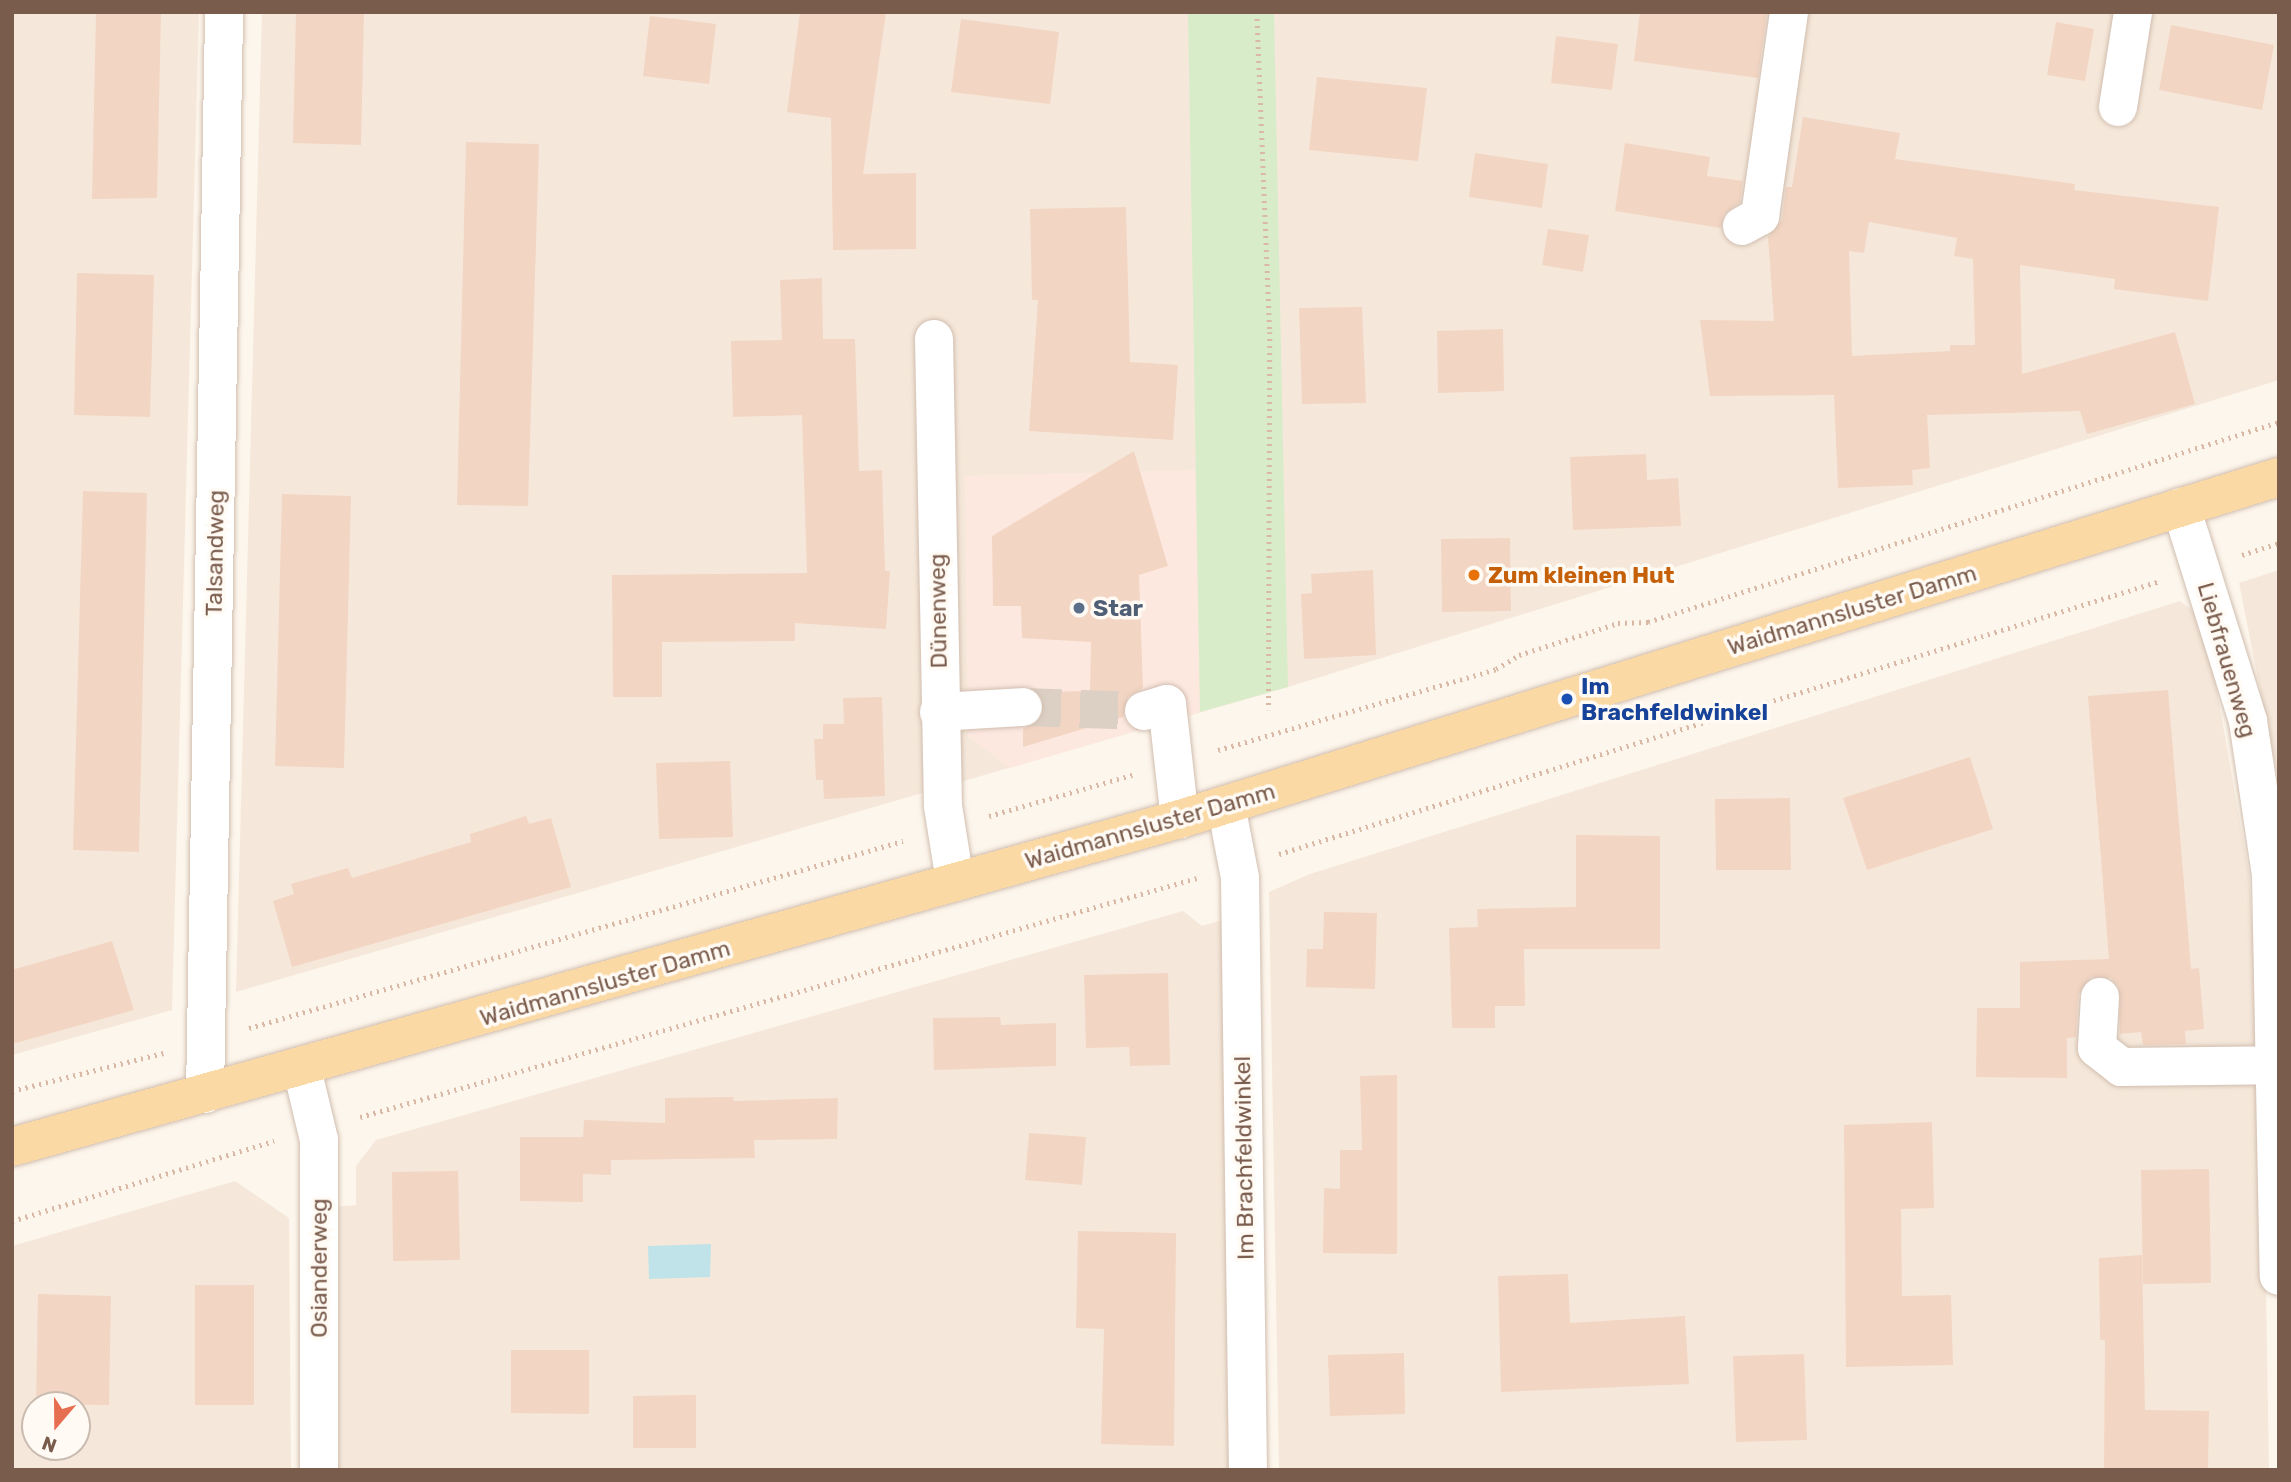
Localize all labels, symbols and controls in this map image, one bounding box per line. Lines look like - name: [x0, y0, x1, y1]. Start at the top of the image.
- street label: Talsandweg: [200, 490, 230, 616]
- street label: Dünenweg: [923, 553, 953, 669]
- street label: Waidmannsluster Damm: [1724, 559, 1980, 661]
- place label: Zum kleinen Hut: [1488, 561, 1675, 589]
- marker: Zum kleinen Hut: [1466, 567, 1482, 583]
- street label: Liebfrauenweg: [2192, 579, 2262, 741]
- place label: Star: [1093, 594, 1143, 622]
- marker: Star: [1071, 600, 1087, 616]
- place label: Im Brachfeldwinkel: [1581, 672, 1768, 726]
- marker: Im Brachfeldwinkel: [1559, 691, 1575, 707]
- street label: Waidmannsluster Damm: [1021, 777, 1279, 875]
- street label: Waidmannsluster Damm: [476, 934, 734, 1032]
- street label: Im Brachfeldwinkel: [1228, 1056, 1260, 1260]
- street label: Osianderweg: [305, 1198, 333, 1338]
- north arrow: [21, 1391, 91, 1461]
- text: N: [39, 1431, 60, 1457]

